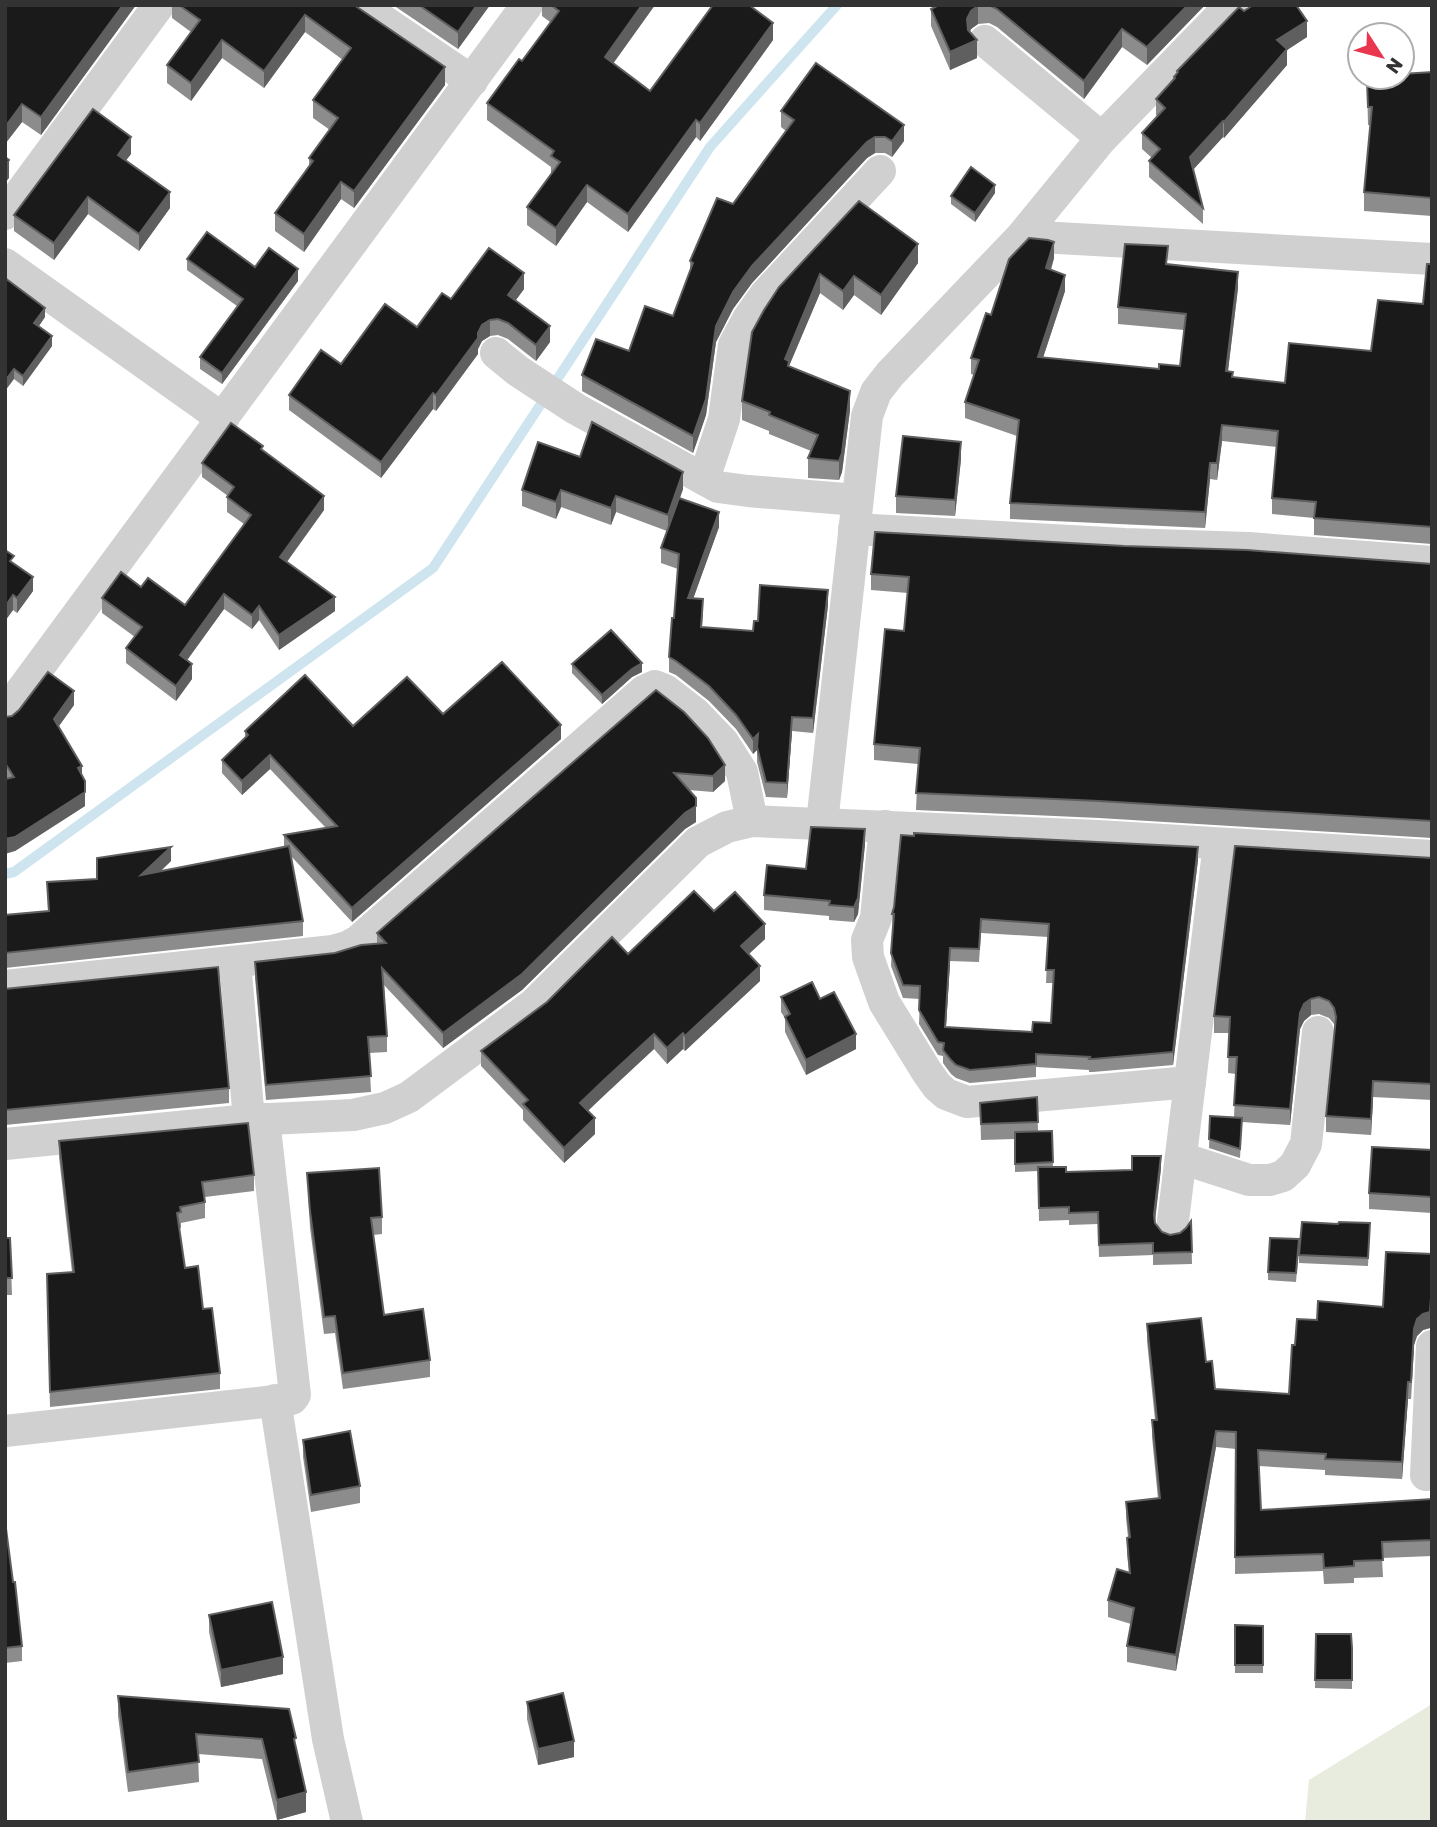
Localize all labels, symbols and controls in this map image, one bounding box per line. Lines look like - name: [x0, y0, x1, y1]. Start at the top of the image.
- north arrow: [1346, 21, 1416, 91]
- text: N: [1381, 53, 1408, 78]

